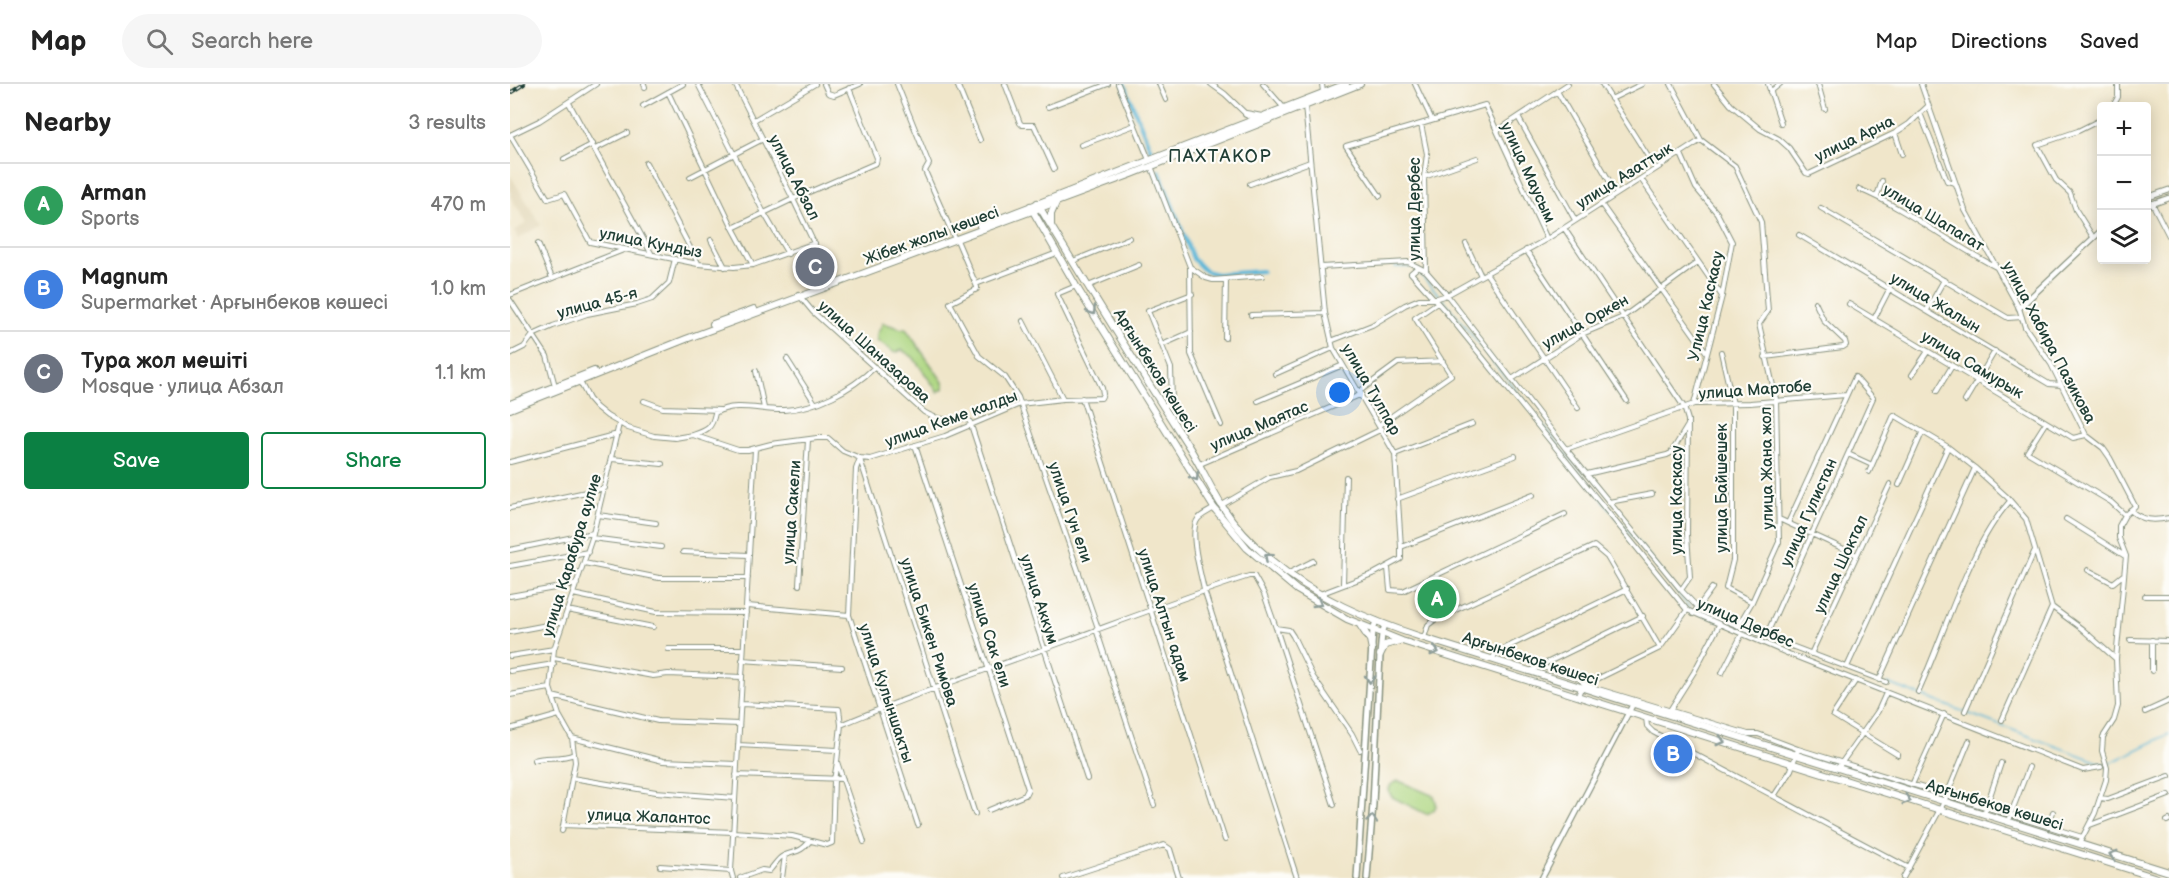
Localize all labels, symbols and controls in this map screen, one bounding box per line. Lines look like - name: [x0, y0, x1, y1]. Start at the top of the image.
- search box: [122, 14, 542, 68]
- text: Map: [30, 25, 86, 58]
- icon: search: [143, 25, 176, 58]
- text: Search here: [191, 28, 313, 55]
- text: Map: [1875, 29, 1918, 54]
- text: Directions: [1951, 29, 2047, 54]
- text: Saved: [2080, 29, 2139, 54]
- map controls: [2097, 102, 2151, 264]
- button: +: [2097, 102, 2151, 156]
- text: Nearby: [24, 108, 111, 139]
- text: 3 results: [408, 111, 486, 135]
- street label: улица Арна: [1812, 112, 1898, 167]
- street label: улица Маусым: [1496, 119, 1559, 226]
- street label: улица Абзал: [764, 132, 823, 224]
- street label: улица Азаттык: [1573, 139, 1677, 214]
- district label: ПАХТАКОР: [1168, 146, 1272, 167]
- button: −: [2097, 156, 2151, 210]
- street label: улица Дербес: [1406, 157, 1425, 261]
- text: Arman: [81, 180, 147, 207]
- street label: улица Шапагат: [1879, 181, 1988, 256]
- text: A: [37, 193, 50, 217]
- text: 470 m: [430, 193, 486, 217]
- street label: Жібек жолы көшесі: [861, 203, 1002, 270]
- text: Sports: [81, 207, 139, 231]
- button: layers: [2097, 210, 2151, 264]
- street label: улица Кундыз: [598, 224, 704, 263]
- pin: C: [796, 244, 834, 290]
- street label: Улица Каскасу: [1685, 249, 1728, 363]
- street label: улица Хабира Пазикова: [1998, 258, 2100, 427]
- text: Magnum: [81, 264, 168, 291]
- street label: улица Жалын: [1887, 269, 1984, 338]
- text: B: [36, 277, 51, 301]
- text: 1.0 km: [431, 277, 486, 301]
- street label: улица 45-я: [555, 284, 640, 323]
- text: Supermarket · Арғынбеков көшесі: [81, 291, 388, 315]
- street label: улица Оркен: [1539, 291, 1632, 354]
- street label: улица Шаназарова: [814, 297, 934, 408]
- one-way arrow: [1085, 305, 1097, 315]
- street label: Арғынбеков көшесі: [1108, 305, 1200, 436]
- street label: улица Самурык: [1918, 327, 2027, 404]
- street label: улица Тулпар: [1337, 341, 1404, 439]
- text: Тура жол мешіті: [81, 348, 248, 375]
- text: C: [36, 361, 51, 385]
- text: 1.1 km: [435, 361, 486, 385]
- text: Mosque · улица Абзал: [81, 375, 284, 399]
- street label: улица Мартобе: [1698, 377, 1812, 404]
- your location: [1325, 378, 1354, 407]
- street label: улица Кеме калды: [883, 387, 1020, 452]
- street label: улица Маятас: [1208, 397, 1312, 456]
- street label: улица Жана жол: [1757, 406, 1778, 530]
- street label: улица Байшешек: [1713, 423, 1732, 553]
- button: Save: [24, 432, 249, 489]
- button: Share: [261, 432, 486, 489]
- street label: улица Каскасу: [1668, 445, 1687, 555]
- street label: улица Гулистан: [1777, 456, 1842, 570]
- street label: улица Сакели: [779, 459, 806, 565]
- street label: улица Гун ели: [1043, 460, 1096, 565]
- one-way arrow: [1187, 471, 1199, 481]
- street label: улица Карабура аулие: [539, 472, 606, 639]
- street label: улица Шоктал: [1810, 512, 1872, 617]
- street label: улица Алтын адам: [1133, 546, 1194, 684]
- street label: улица Аккум: [1015, 552, 1062, 647]
- one-way arrow: [1264, 553, 1275, 564]
- street label: улица Бикен Римова: [896, 556, 962, 710]
- pin: A: [1418, 576, 1456, 622]
- street label: улица Сак ели: [963, 581, 1014, 690]
- street label: улица Дербес: [1694, 594, 1797, 652]
- one-way arrow: [1312, 595, 1323, 607]
- street label: улица Кулыншакты: [854, 621, 917, 765]
- street label: Арғынбеков көшесі: [1459, 628, 1601, 690]
- one-way arrow: [1429, 644, 1440, 656]
- one-way arrow: [1364, 675, 1377, 684]
- pin: B: [1654, 732, 1692, 776]
- one-way arrow: [1715, 734, 1726, 746]
- street label: Арғынбеков көшесі: [1923, 775, 2065, 835]
- one-way arrow: [1901, 792, 1912, 805]
- street label: улица Жалантос: [587, 806, 711, 829]
- one-way arrow: [1365, 815, 1378, 824]
- one-way arrow: [2108, 850, 2119, 862]

